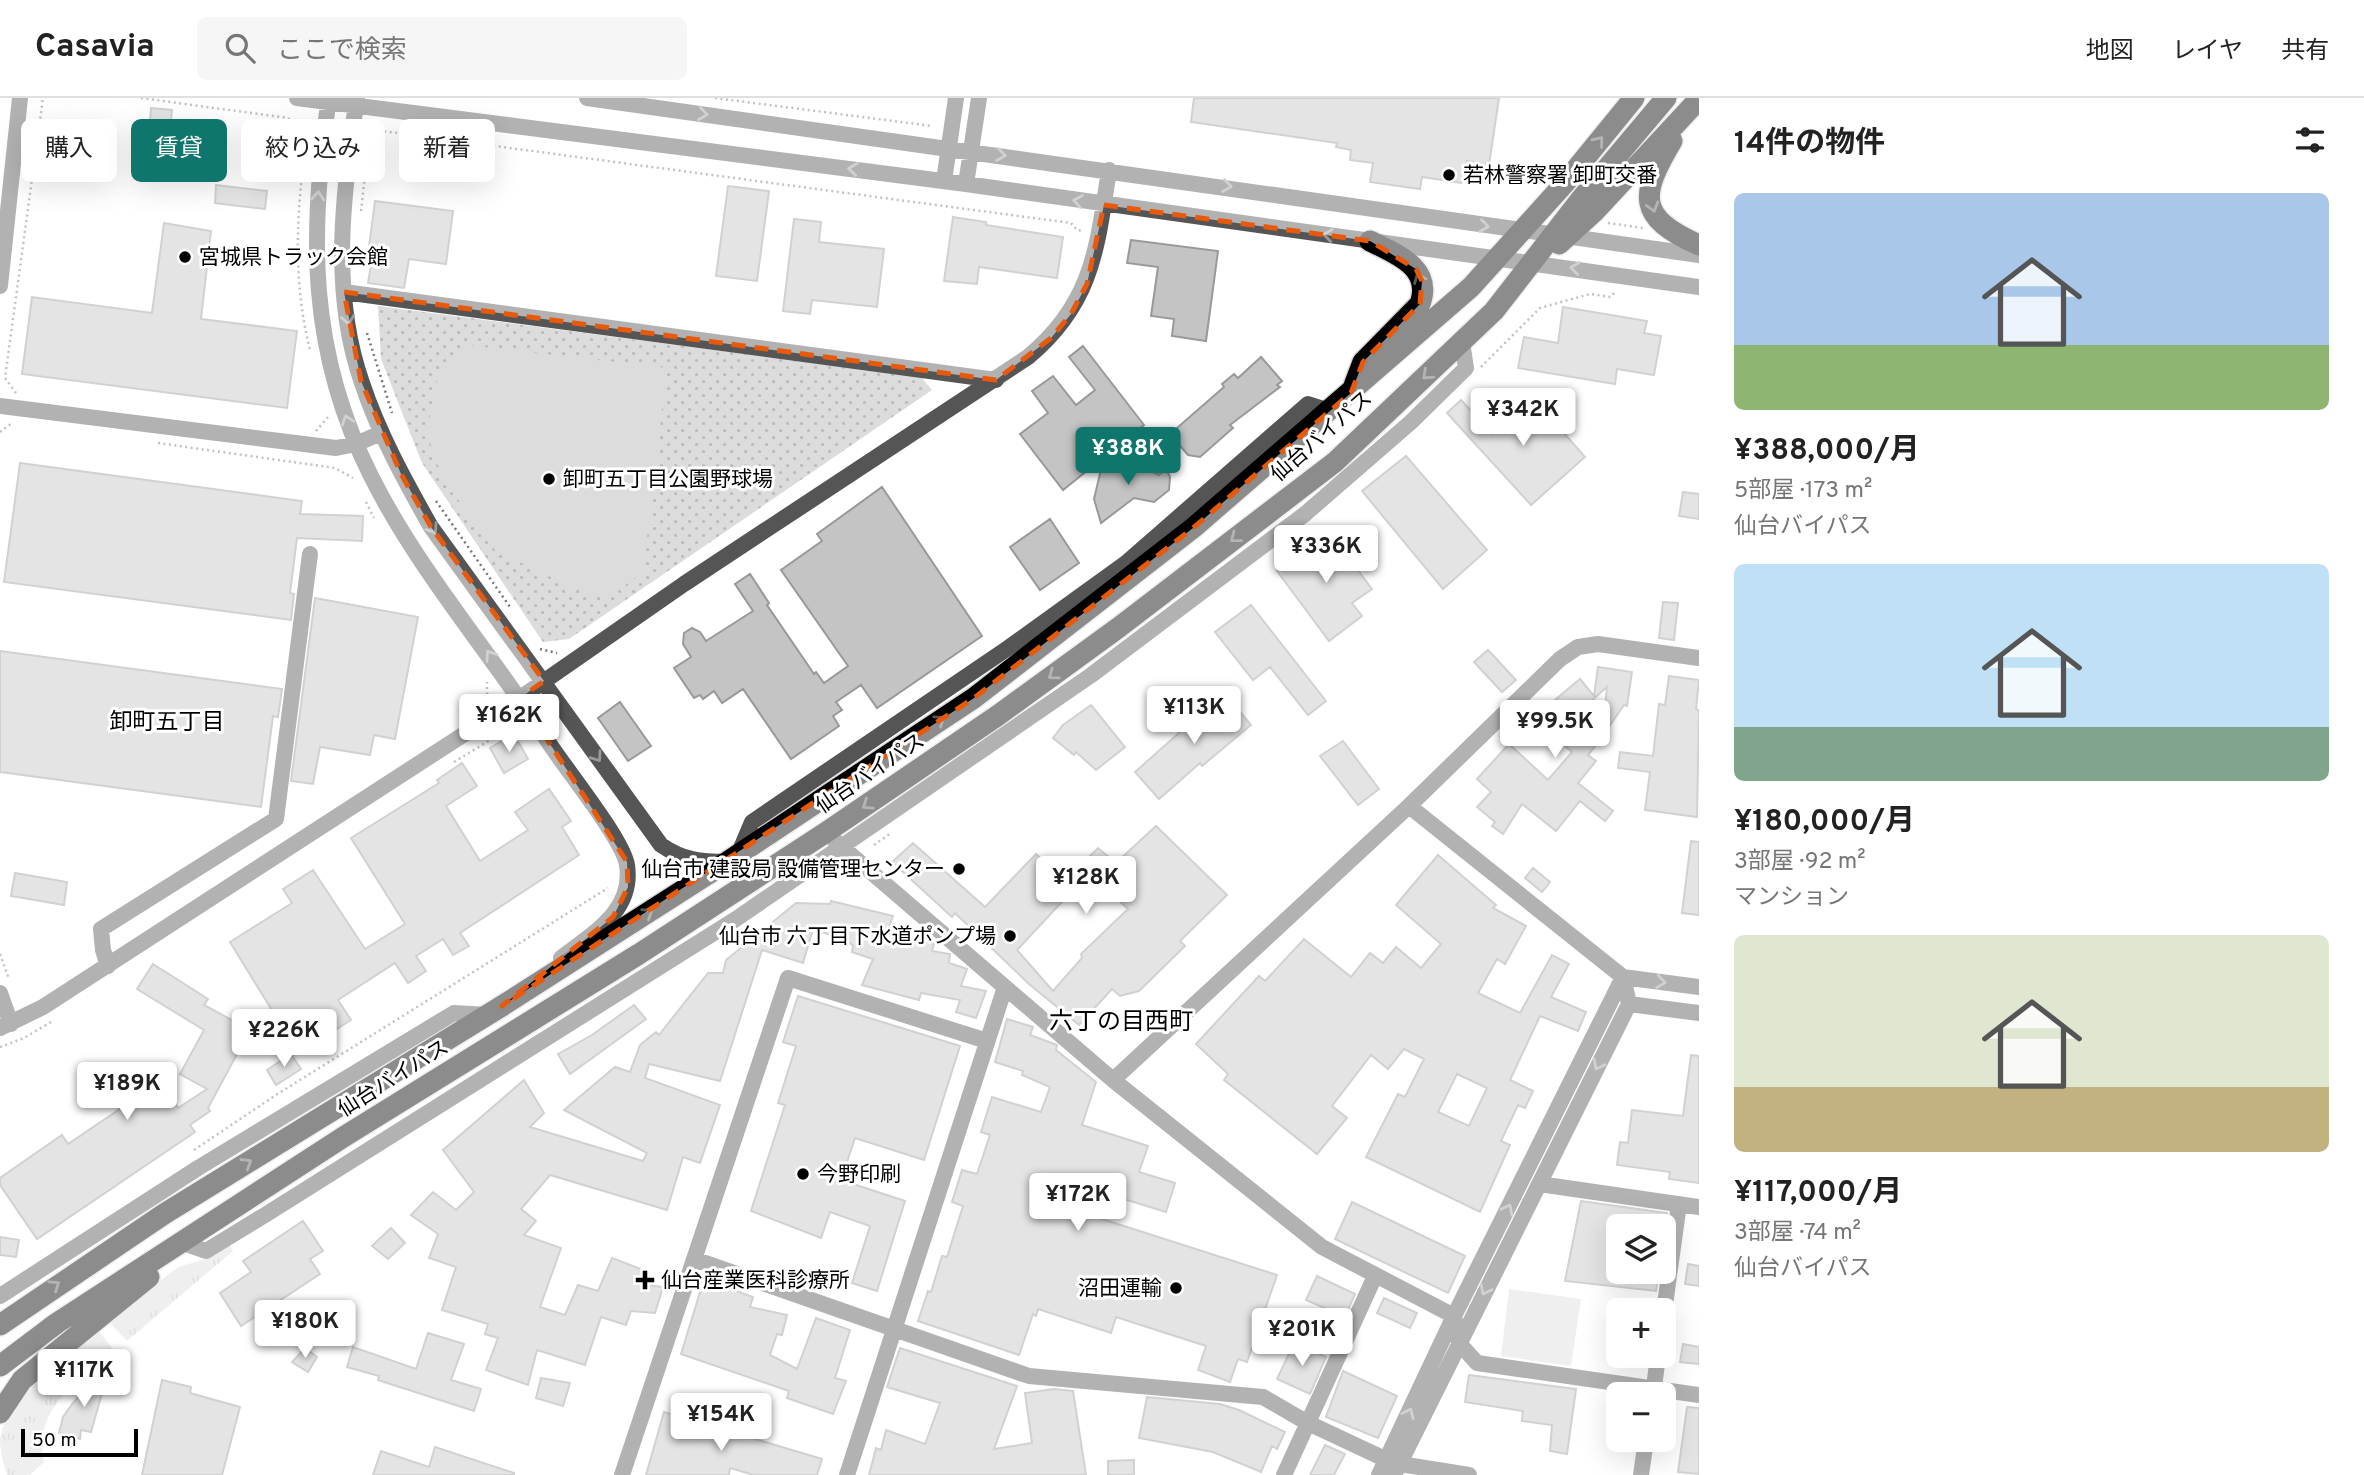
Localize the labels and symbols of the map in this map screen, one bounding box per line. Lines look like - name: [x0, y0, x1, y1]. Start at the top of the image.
- one-way arrow: [697, 106, 709, 121]
- one-way arrow: [1591, 136, 1603, 149]
- one-way arrow: [995, 147, 1007, 162]
- one-way arrow: [847, 162, 859, 177]
- place label: 若林警察署 卸町交番: [1463, 163, 1657, 190]
- marker: 若林警察署 卸町交番: [1441, 167, 1457, 183]
- one-way arrow: [1221, 179, 1232, 194]
- one-way arrow: [310, 191, 325, 202]
- one-way arrow: [1072, 194, 1084, 209]
- one-way arrow: [1644, 201, 1659, 213]
- one-way arrow: [1478, 218, 1490, 233]
- one-way arrow: [1322, 228, 1334, 243]
- place label: 宮城県トラック会館: [199, 245, 388, 272]
- marker: 宮城県トラック会館: [177, 249, 193, 265]
- one-way arrow: [1569, 261, 1581, 276]
- one-way arrow: [1413, 273, 1427, 285]
- one-way arrow: [340, 314, 355, 326]
- one-way arrow: [1422, 367, 1435, 379]
- street label: 仙台バイパス: [1266, 386, 1378, 489]
- pin: ¥342K: [1474, 388, 1572, 448]
- one-way arrow: [341, 414, 355, 426]
- pin: ¥388K: [1079, 428, 1177, 487]
- place label: 卸町五丁目公園野球場: [563, 467, 773, 494]
- marker: 卸町五丁目公園野球場: [541, 471, 557, 487]
- one-way arrow: [425, 521, 437, 534]
- pin: ¥336K: [1277, 526, 1375, 585]
- one-way arrow: [1230, 530, 1243, 543]
- one-way arrow: [486, 650, 498, 663]
- one-way arrow: [1048, 667, 1061, 679]
- pin: ¥113K: [1145, 686, 1243, 746]
- pin: ¥162K: [460, 694, 558, 754]
- pin: ¥99.5K: [1498, 700, 1612, 760]
- district label: 卸町五丁目: [110, 709, 225, 738]
- one-way arrow: [933, 715, 946, 728]
- street label: 仙台バイパス: [811, 728, 930, 821]
- one-way arrow: [589, 749, 601, 762]
- one-way arrow: [861, 797, 874, 810]
- pin: ¥128K: [1037, 856, 1135, 916]
- place label: 仙台市 建設局 設備管理センター: [641, 857, 945, 884]
- marker: 仙台市 建設局 設備管理センター: [951, 861, 967, 877]
- one-way arrow: [641, 908, 654, 921]
- place label: 仙台市 六丁目下水道ポンプ場: [719, 924, 996, 951]
- marker: 仙台市 六丁目下水道ポンプ場: [1002, 928, 1018, 944]
- one-way arrow: [1655, 974, 1667, 989]
- district label: 六丁の目西町: [1049, 1008, 1193, 1038]
- pin: ¥226K: [235, 1010, 333, 1069]
- street label: 仙台バイパス: [333, 1035, 454, 1124]
- one-way arrow: [1593, 1058, 1607, 1070]
- pin: ¥189K: [78, 1062, 176, 1122]
- one-way arrow: [240, 1159, 253, 1172]
- place label: 今野印刷: [817, 1162, 901, 1189]
- marker: 今野印刷: [795, 1166, 811, 1182]
- pin: ¥172K: [1029, 1174, 1127, 1233]
- one-way arrow: [1499, 1204, 1513, 1216]
- place label: 仙台産業医科診療所: [661, 1268, 850, 1295]
- marker: 仙台産業医科診療所: [635, 1270, 655, 1290]
- place label: 沼田運輸: [1078, 1276, 1162, 1303]
- one-way arrow: [48, 1280, 61, 1293]
- marker: 沼田運輸: [1168, 1280, 1184, 1296]
- one-way arrow: [1480, 1283, 1494, 1295]
- pin: ¥180K: [256, 1300, 354, 1360]
- pin: ¥201K: [1253, 1308, 1351, 1368]
- pin: ¥117K: [35, 1350, 133, 1409]
- pin: ¥154K: [672, 1394, 770, 1453]
- one-way arrow: [1400, 1408, 1414, 1420]
- scale bar: [21, 1426, 138, 1458]

